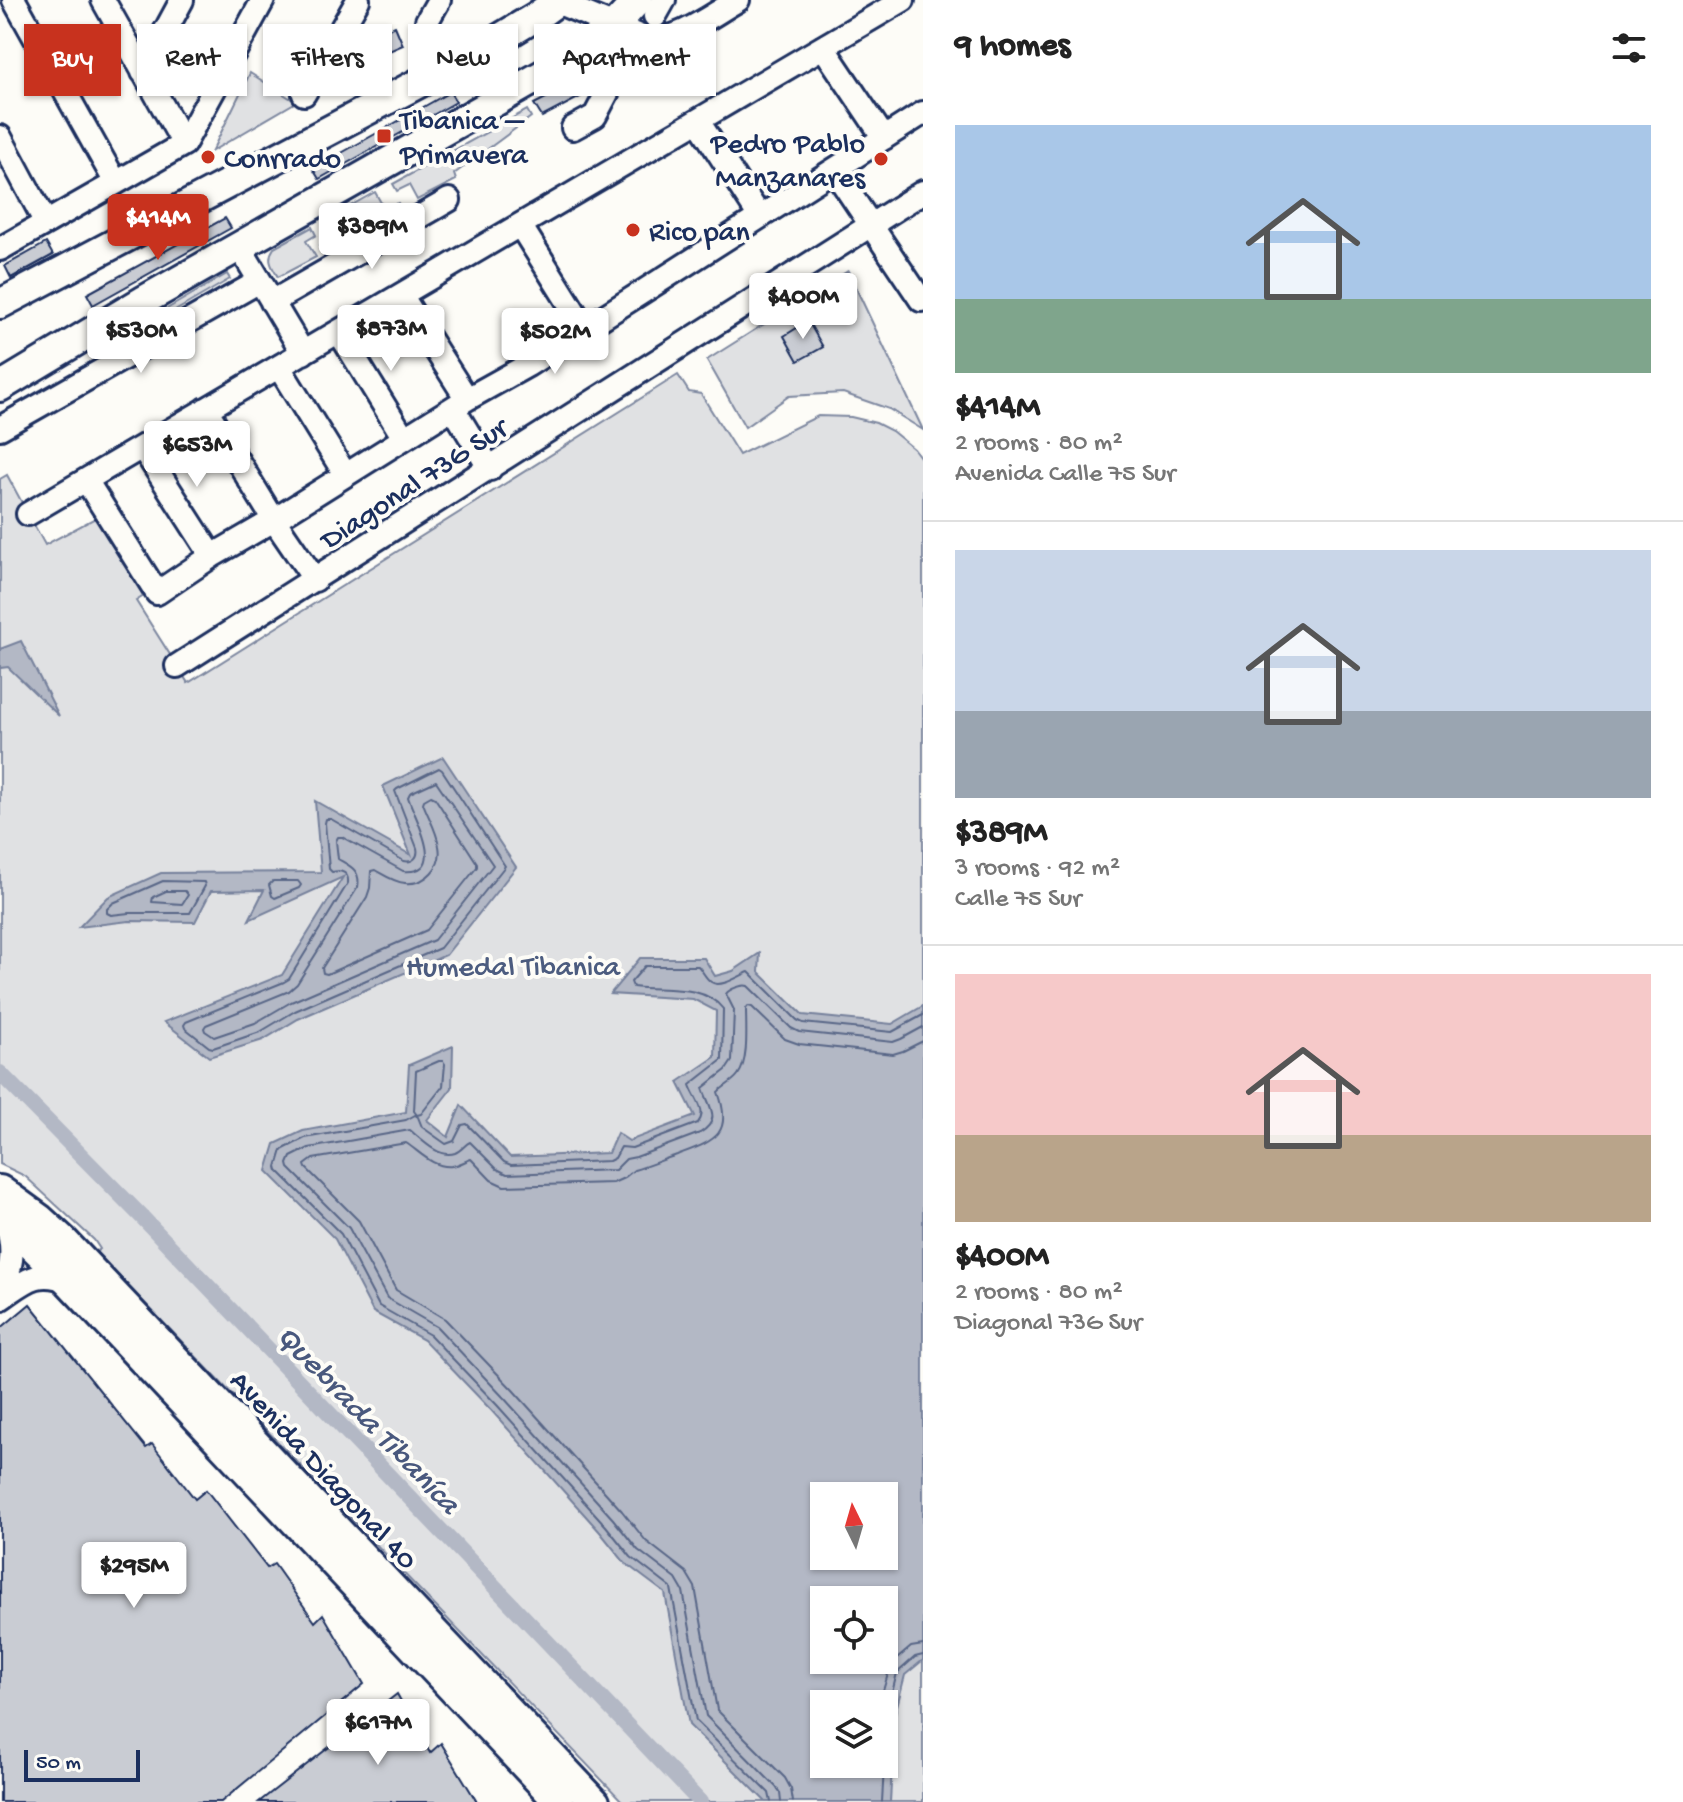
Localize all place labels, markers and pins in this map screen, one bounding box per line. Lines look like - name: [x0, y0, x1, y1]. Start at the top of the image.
- place label: Tibanica – Primavera: [398, 106, 529, 175]
- marker: Tibanica – Primavera: [375, 127, 393, 145]
- place label: Pedro Pablo Manzanares: [710, 129, 866, 198]
- place label: Conrrado: [224, 144, 341, 179]
- marker: Conrrado: [199, 148, 217, 166]
- marker: Pedro Pablo Manzanares: [872, 150, 890, 168]
- pin: $414M: [102, 194, 214, 262]
- pin: $389M: [316, 203, 428, 271]
- place label: Rico pan: [649, 217, 750, 252]
- marker: Rico pan: [624, 221, 642, 239]
- pin: $400M: [747, 273, 859, 341]
- pin: $873M: [335, 305, 447, 373]
- pin: $530M: [85, 307, 197, 375]
- pin: $502M: [499, 308, 611, 376]
- pin: $653M: [141, 421, 253, 489]
- pin: $295M: [78, 1542, 190, 1610]
- pin: $617M: [322, 1699, 434, 1767]

